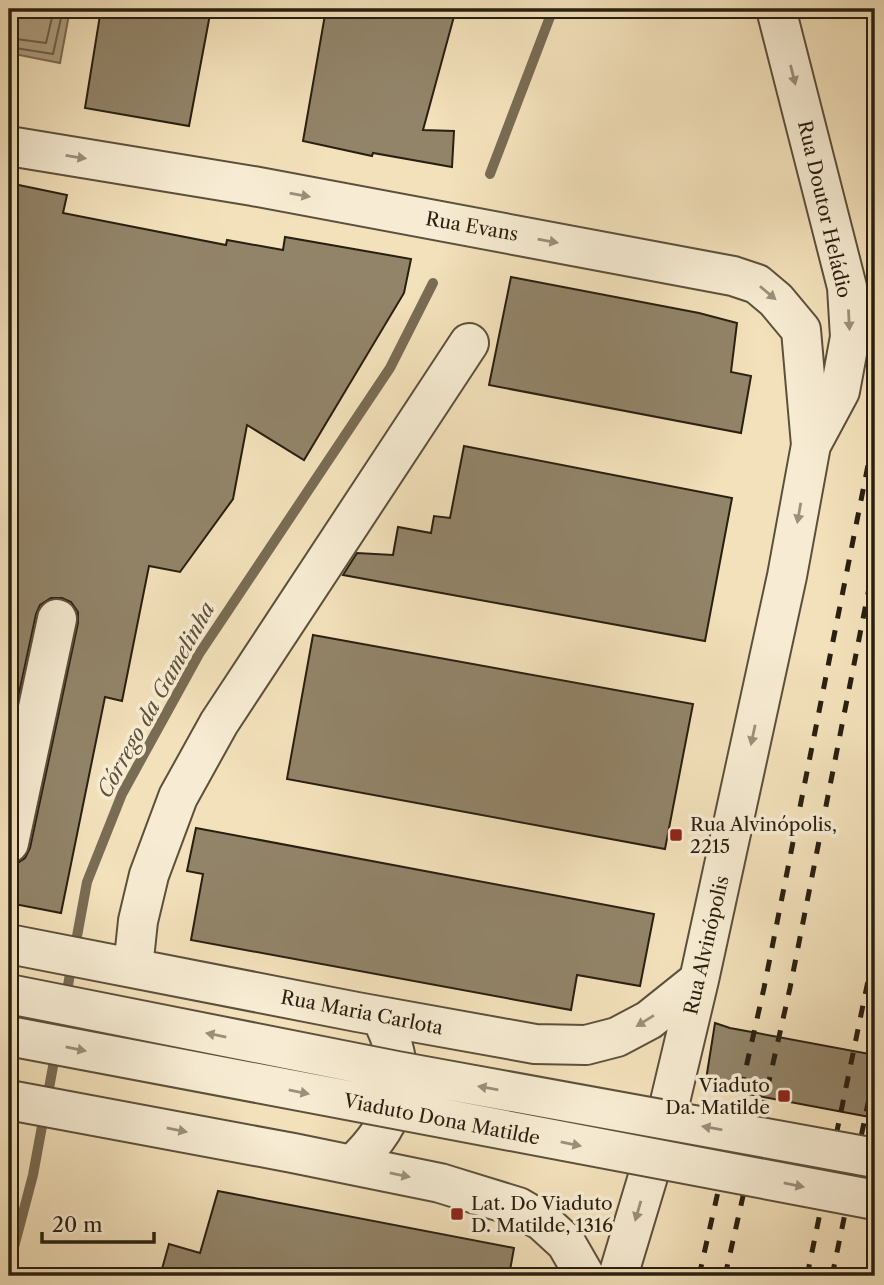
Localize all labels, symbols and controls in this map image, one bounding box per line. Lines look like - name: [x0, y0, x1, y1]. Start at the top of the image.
- one-way arrow: [788, 64, 799, 86]
- street label: Rua Doutor Heládio: [793, 118, 856, 300]
- one-way arrow: [65, 152, 87, 163]
- one-way arrow: [290, 190, 312, 201]
- street label: Rua Evans: [424, 207, 520, 246]
- one-way arrow: [537, 235, 559, 246]
- one-way arrow: [758, 286, 776, 301]
- one-way arrow: [843, 309, 854, 331]
- one-way arrow: [793, 502, 804, 524]
- water label: Córrego da Gamelinha: [91, 597, 220, 802]
- one-way arrow: [748, 724, 759, 746]
- place label: Rua Alvinópolis, 2215: [690, 813, 837, 858]
- marker: Rua Alvinópolis, 2215: [668, 827, 684, 843]
- street label: Rua Alvinópolis: [679, 873, 734, 1017]
- street label: Rua Maria Carlota: [279, 985, 445, 1040]
- one-way arrow: [636, 1015, 655, 1027]
- one-way arrow: [205, 1030, 227, 1041]
- one-way arrow: [65, 1044, 87, 1055]
- place label: Viaduto Da. Matilde: [665, 1074, 770, 1119]
- one-way arrow: [477, 1082, 499, 1093]
- one-way arrow: [288, 1087, 310, 1098]
- marker: Viaduto Da. Matilde: [776, 1088, 792, 1104]
- street label: Viaduto Dona Matilde: [341, 1089, 542, 1150]
- one-way arrow: [701, 1122, 723, 1133]
- one-way arrow: [166, 1125, 188, 1136]
- one-way arrow: [560, 1138, 582, 1149]
- one-way arrow: [389, 1169, 411, 1180]
- one-way arrow: [784, 1180, 806, 1191]
- place label: Lat. Do Viaduto D. Matilde, 1316: [471, 1192, 613, 1237]
- scale bar: [42, 1201, 154, 1245]
- one-way arrow: [632, 1201, 642, 1222]
- marker: Lat. Do Viaduto D. Matilde, 1316: [449, 1206, 465, 1222]
- text: 20 m: [52, 1212, 103, 1237]

